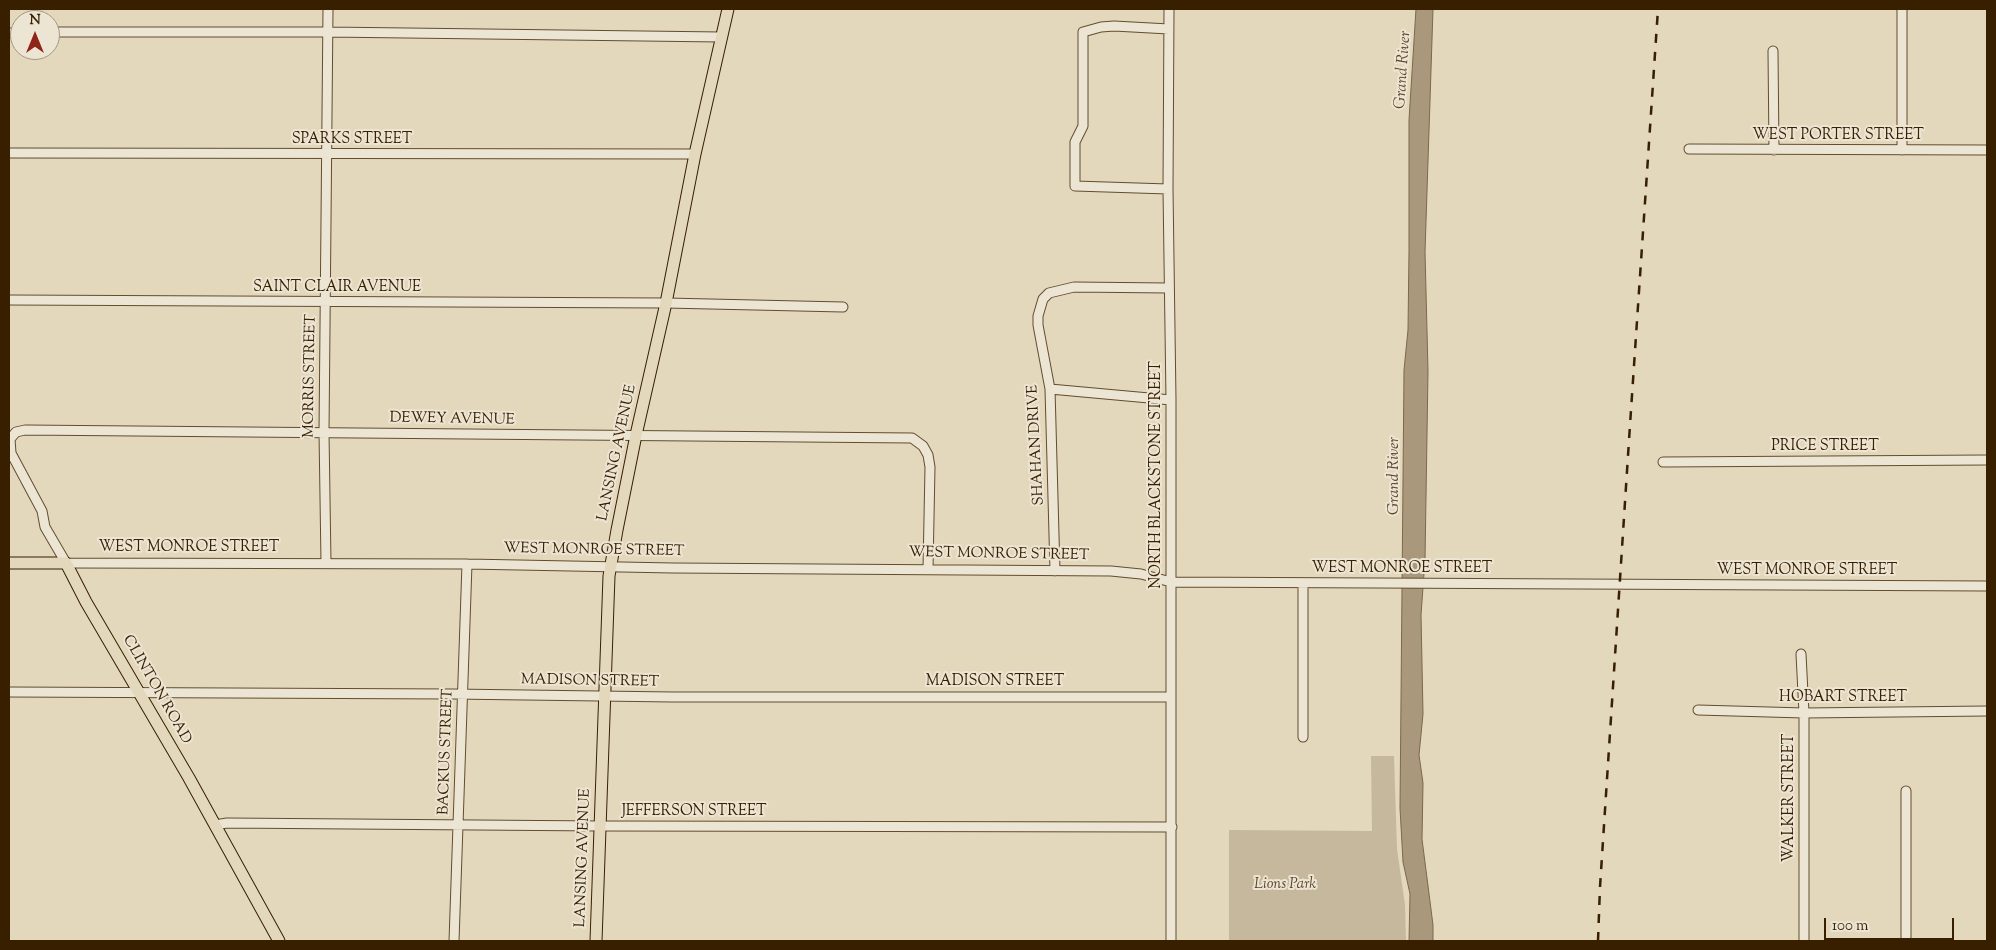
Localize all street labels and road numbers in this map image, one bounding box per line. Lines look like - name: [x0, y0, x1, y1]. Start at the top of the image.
- street label: WEST PORTER STREET: [1752, 127, 1924, 145]
- street label: SPARKS STREET: [292, 131, 412, 149]
- street label: SAINT CLAIR AVENUE: [253, 279, 421, 297]
- street label: MORRIS STREET: [301, 314, 321, 438]
- street label: NORTH BLACKSTONE STREET: [1148, 361, 1166, 589]
- street label: LANSING AVENUE: [595, 383, 641, 523]
- street label: SHAHAN DRIVE: [1025, 384, 1049, 506]
- street label: DEWEY AVENUE: [389, 410, 515, 430]
- street label: PRICE STREET: [1771, 438, 1879, 456]
- street label: WEST MONROE STREET: [99, 539, 279, 557]
- street label: WEST MONROE STREET: [503, 540, 685, 562]
- street label: WEST MONROE STREET: [908, 544, 1090, 566]
- street label: WEST MONROE STREET: [1312, 560, 1492, 578]
- street label: WEST MONROE STREET: [1717, 562, 1897, 580]
- street label: CLINTON ROAD: [118, 632, 194, 748]
- street label: MADISON STREET: [521, 672, 659, 692]
- street label: MADISON STREET: [926, 673, 1064, 691]
- street label: BACKUS STREET: [436, 689, 458, 815]
- street label: HOBART STREET: [1779, 689, 1907, 707]
- street label: WALKER STREET: [1781, 734, 1799, 862]
- street label: LANSING AVENUE: [573, 788, 595, 928]
- street label: JEFFERSON STREET: [621, 803, 767, 821]

